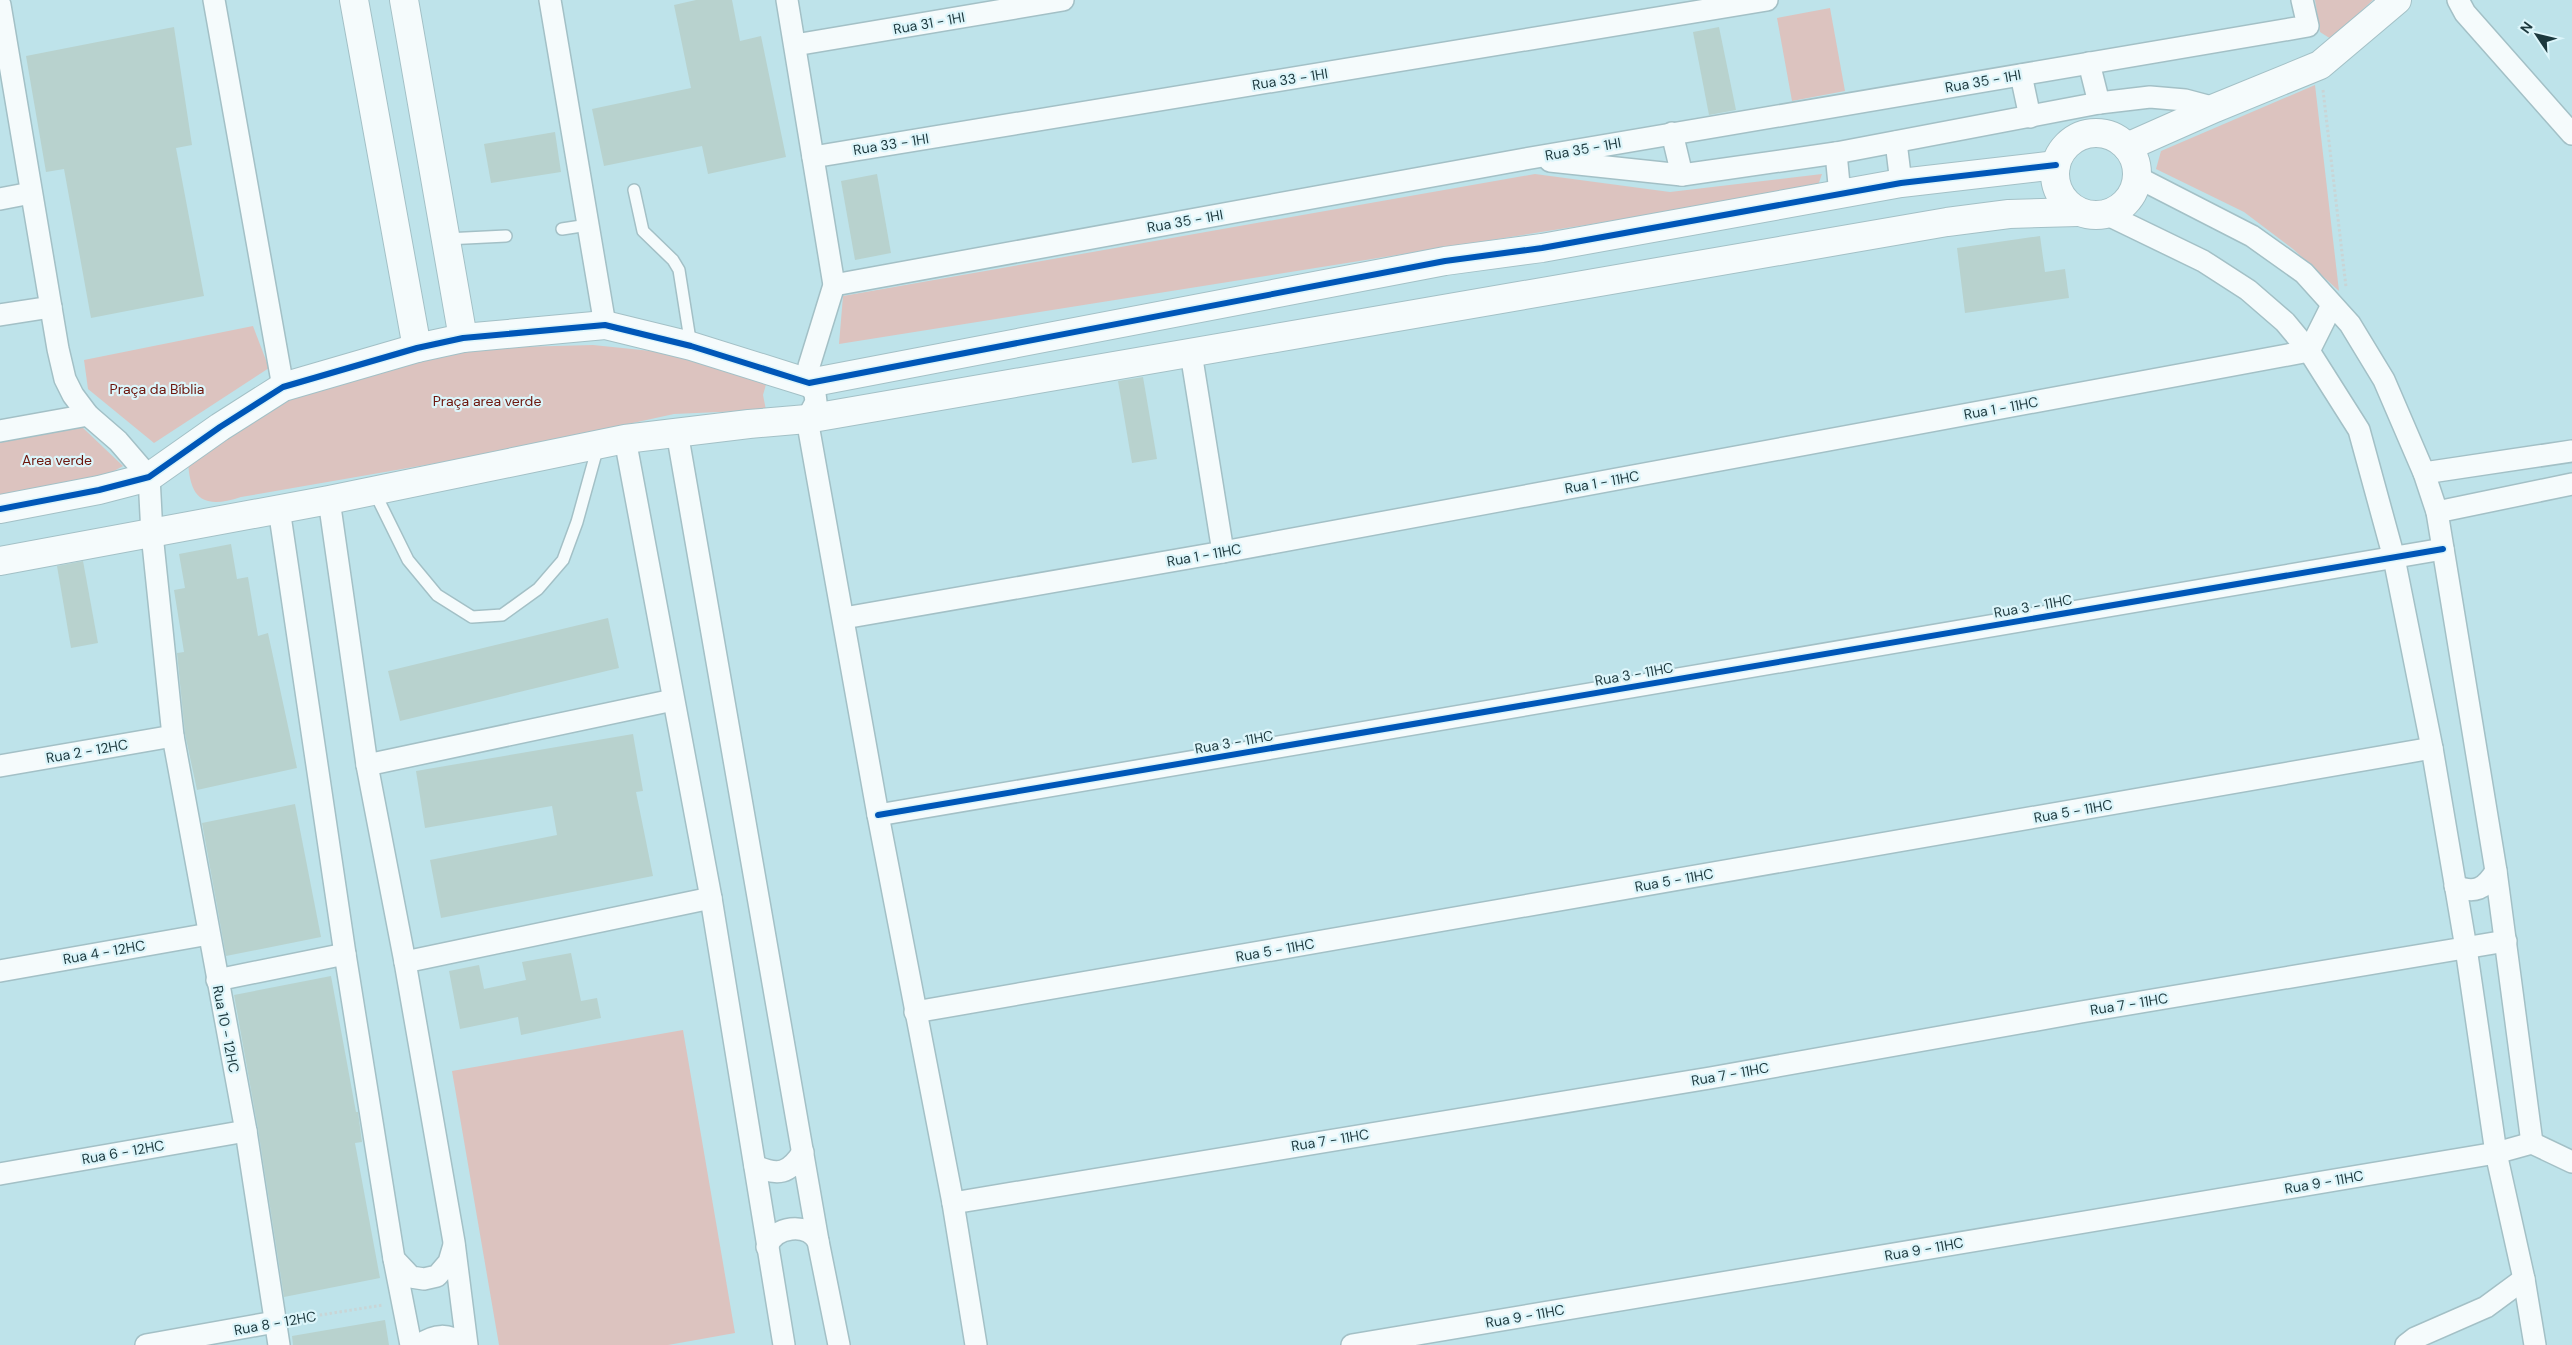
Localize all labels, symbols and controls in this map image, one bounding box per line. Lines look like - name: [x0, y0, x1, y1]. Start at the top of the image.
- street label: Rua 31 - 1HI: [892, 8, 966, 38]
- north arrow: [2512, 10, 2562, 60]
- text: N: [2516, 18, 2537, 37]
- street label: Rua 33 - 1HI: [1251, 64, 1329, 94]
- street label: Rua 35 - 1HI: [1944, 65, 2022, 97]
- street label: Rua 33 - 1HI: [852, 129, 930, 159]
- street label: Rua 35 - 1HI: [1544, 133, 1622, 165]
- street label: Rua 35 - 1HI: [1146, 205, 1224, 237]
- park label: Praça da Bíblia: [110, 380, 204, 398]
- park label: Praça area verde: [433, 392, 541, 410]
- street label: Rua 1 - 11HC: [1962, 393, 2040, 423]
- park label: Area verde: [22, 451, 92, 469]
- street label: Rua 1 - 11HC: [1563, 467, 1641, 497]
- street label: Rua 1 - 11HC: [1165, 540, 1243, 570]
- street label: Rua 3 - 11HC: [1992, 590, 2074, 622]
- street label: Rua 3 - 11HC: [1593, 658, 1675, 690]
- street label: Rua 3 - 11HC: [1193, 726, 1275, 758]
- street label: Rua 2 - 12HC: [45, 735, 129, 767]
- street label: Rua 5 - 11HC: [2032, 795, 2114, 827]
- street label: Rua 5 - 11HC: [1633, 864, 1715, 896]
- street label: Rua 5 - 11HC: [1234, 934, 1316, 966]
- street label: Rua 4 - 12HC: [61, 936, 147, 968]
- street label: Rua 10 - 12HC: [209, 984, 243, 1074]
- street label: Rua 7 - 11HC: [2089, 989, 2169, 1019]
- street label: Rua 7 - 11HC: [1690, 1058, 1770, 1090]
- street label: Rua 7 - 11HC: [1290, 1125, 1370, 1155]
- street label: Rua 6 - 12HC: [80, 1136, 166, 1168]
- street label: Rua 9 - 11HC: [2283, 1166, 2365, 1198]
- street label: Rua 9 - 11HC: [1883, 1233, 1965, 1265]
- street label: Rua 9 - 11HC: [1484, 1300, 1566, 1332]
- street label: Rua 8 - 12HC: [232, 1307, 318, 1339]

